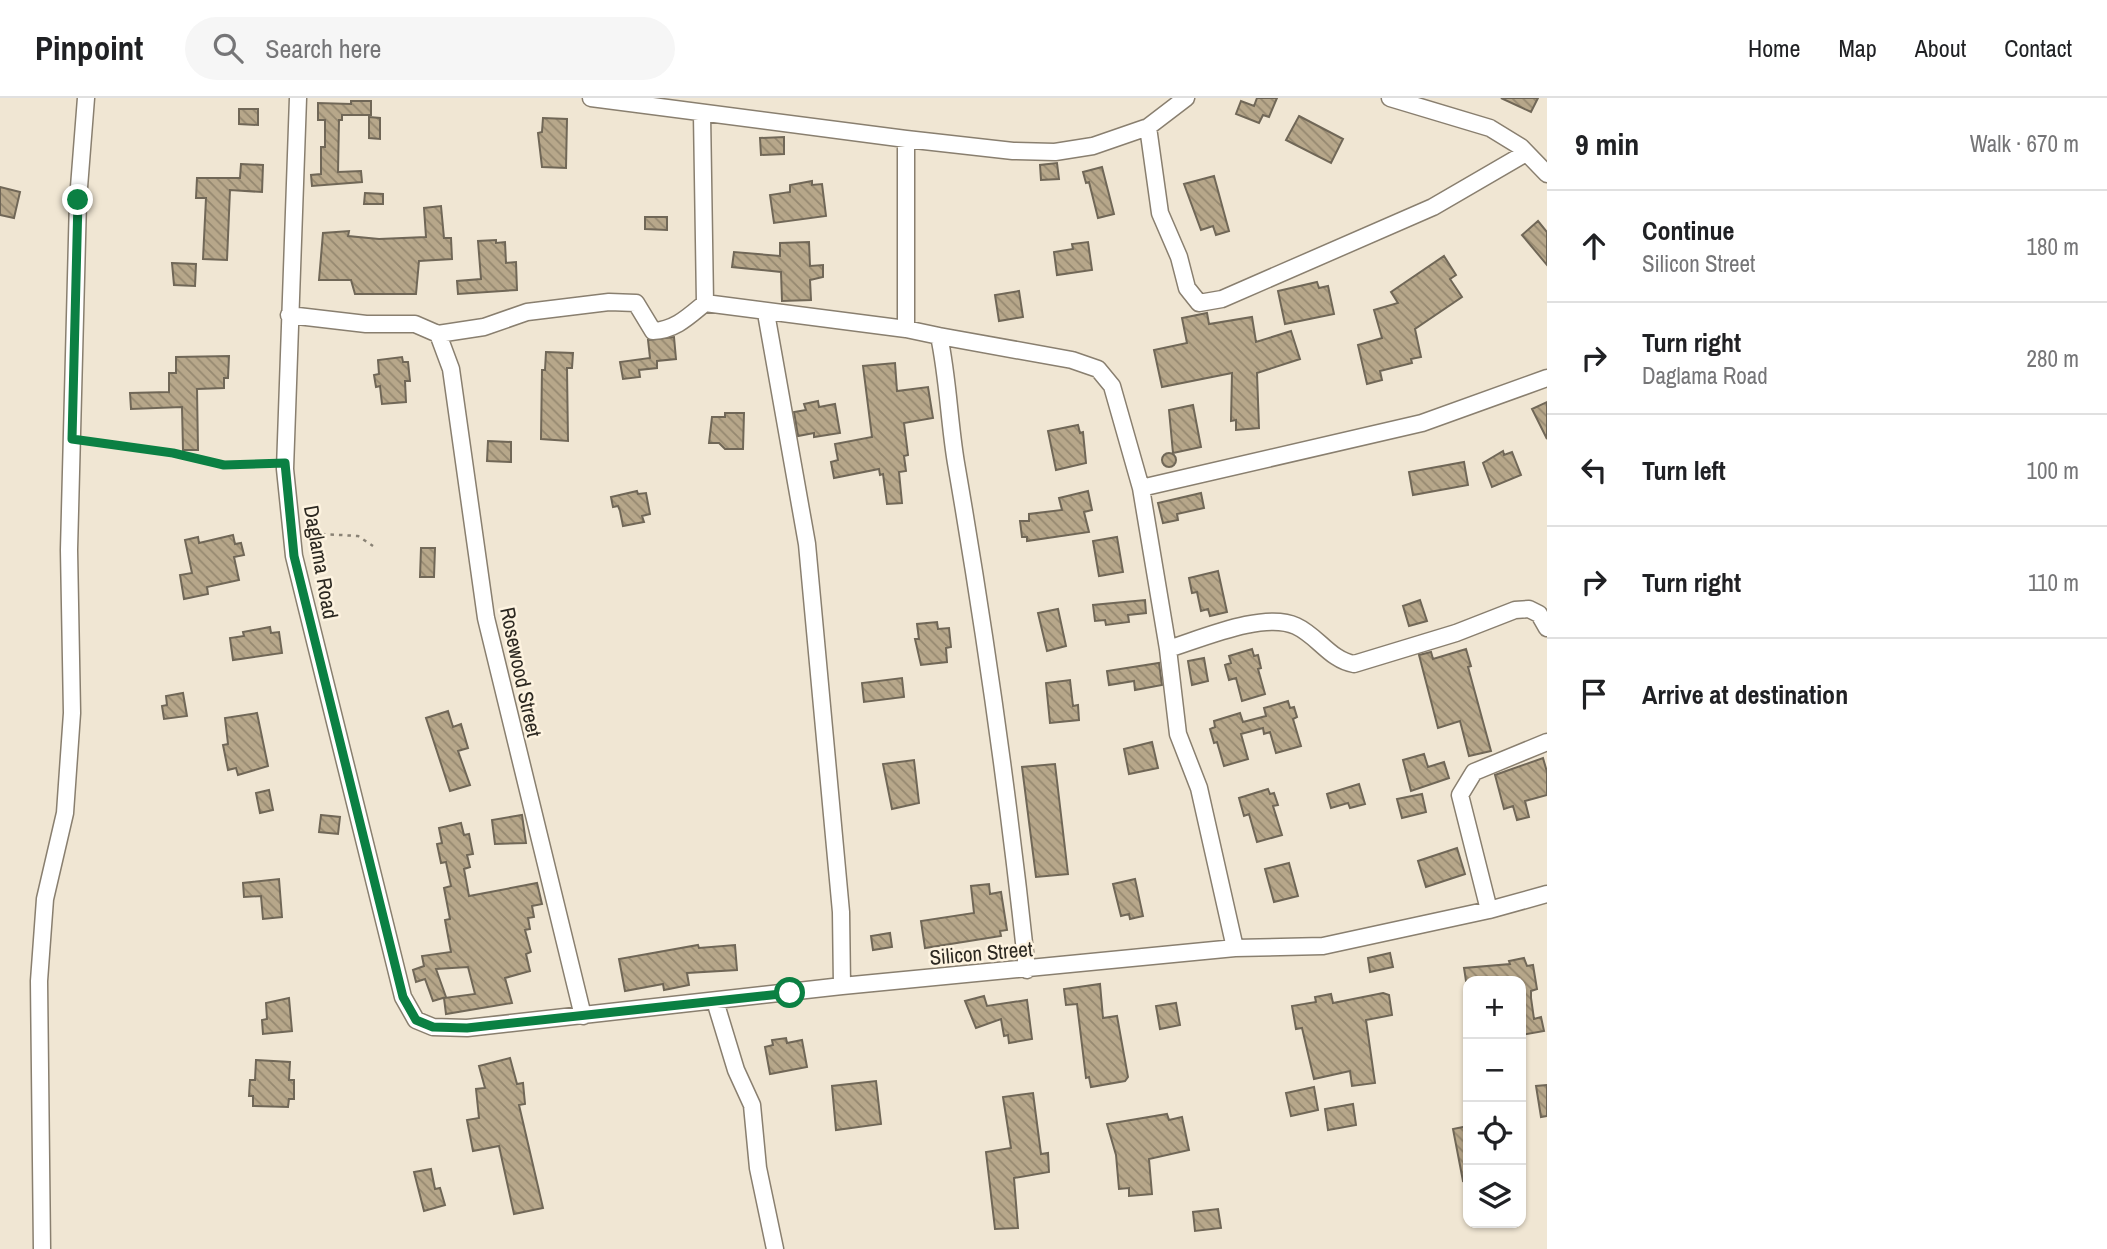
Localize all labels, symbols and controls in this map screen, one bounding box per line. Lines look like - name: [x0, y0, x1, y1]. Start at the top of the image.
- search box: [185, 17, 675, 80]
- text: Pinpoint: [35, 26, 143, 70]
- icon: search: [209, 29, 247, 67]
- text: Search here: [265, 31, 381, 66]
- text: Home: [1748, 32, 1800, 64]
- text: Map: [1838, 32, 1877, 64]
- text: About: [1915, 32, 1966, 64]
- text: Contact: [2004, 32, 2072, 64]
- text: 9 min: [1575, 124, 1639, 164]
- text: Walk · 670 m: [1970, 128, 2079, 159]
- route end: [62, 184, 93, 215]
- text: Continue: [1642, 213, 1734, 248]
- icon: ahead: [1575, 227, 1613, 265]
- text: 180 m: [2027, 231, 2079, 262]
- text: Silicon Street: [1642, 248, 1755, 279]
- text: Turn right: [1642, 325, 1741, 360]
- icon: right: [1575, 339, 1613, 377]
- text: 280 m: [2027, 343, 2079, 374]
- text: Daglama Road: [1642, 360, 1768, 391]
- icon: left: [1575, 451, 1613, 489]
- text: Turn left: [1642, 453, 1726, 488]
- text: 100 m: [2027, 455, 2079, 486]
- street label: Daglama Road: [297, 503, 345, 621]
- icon: right: [1575, 563, 1613, 601]
- text: Turn right: [1642, 565, 1741, 600]
- text: 110 m: [2028, 567, 2079, 598]
- street label: Rosewood Street: [493, 604, 549, 740]
- icon: arrive: [1575, 675, 1613, 713]
- text: Arrive at destination: [1642, 677, 1848, 712]
- street label: Silicon Street: [928, 934, 1034, 972]
- map controls: [1463, 976, 1526, 1228]
- button: +: [1463, 976, 1526, 1039]
- route start: [774, 977, 805, 1008]
- button: −: [1463, 1039, 1526, 1102]
- button: locate: [1463, 1102, 1526, 1165]
- button: layers: [1463, 1165, 1526, 1228]

